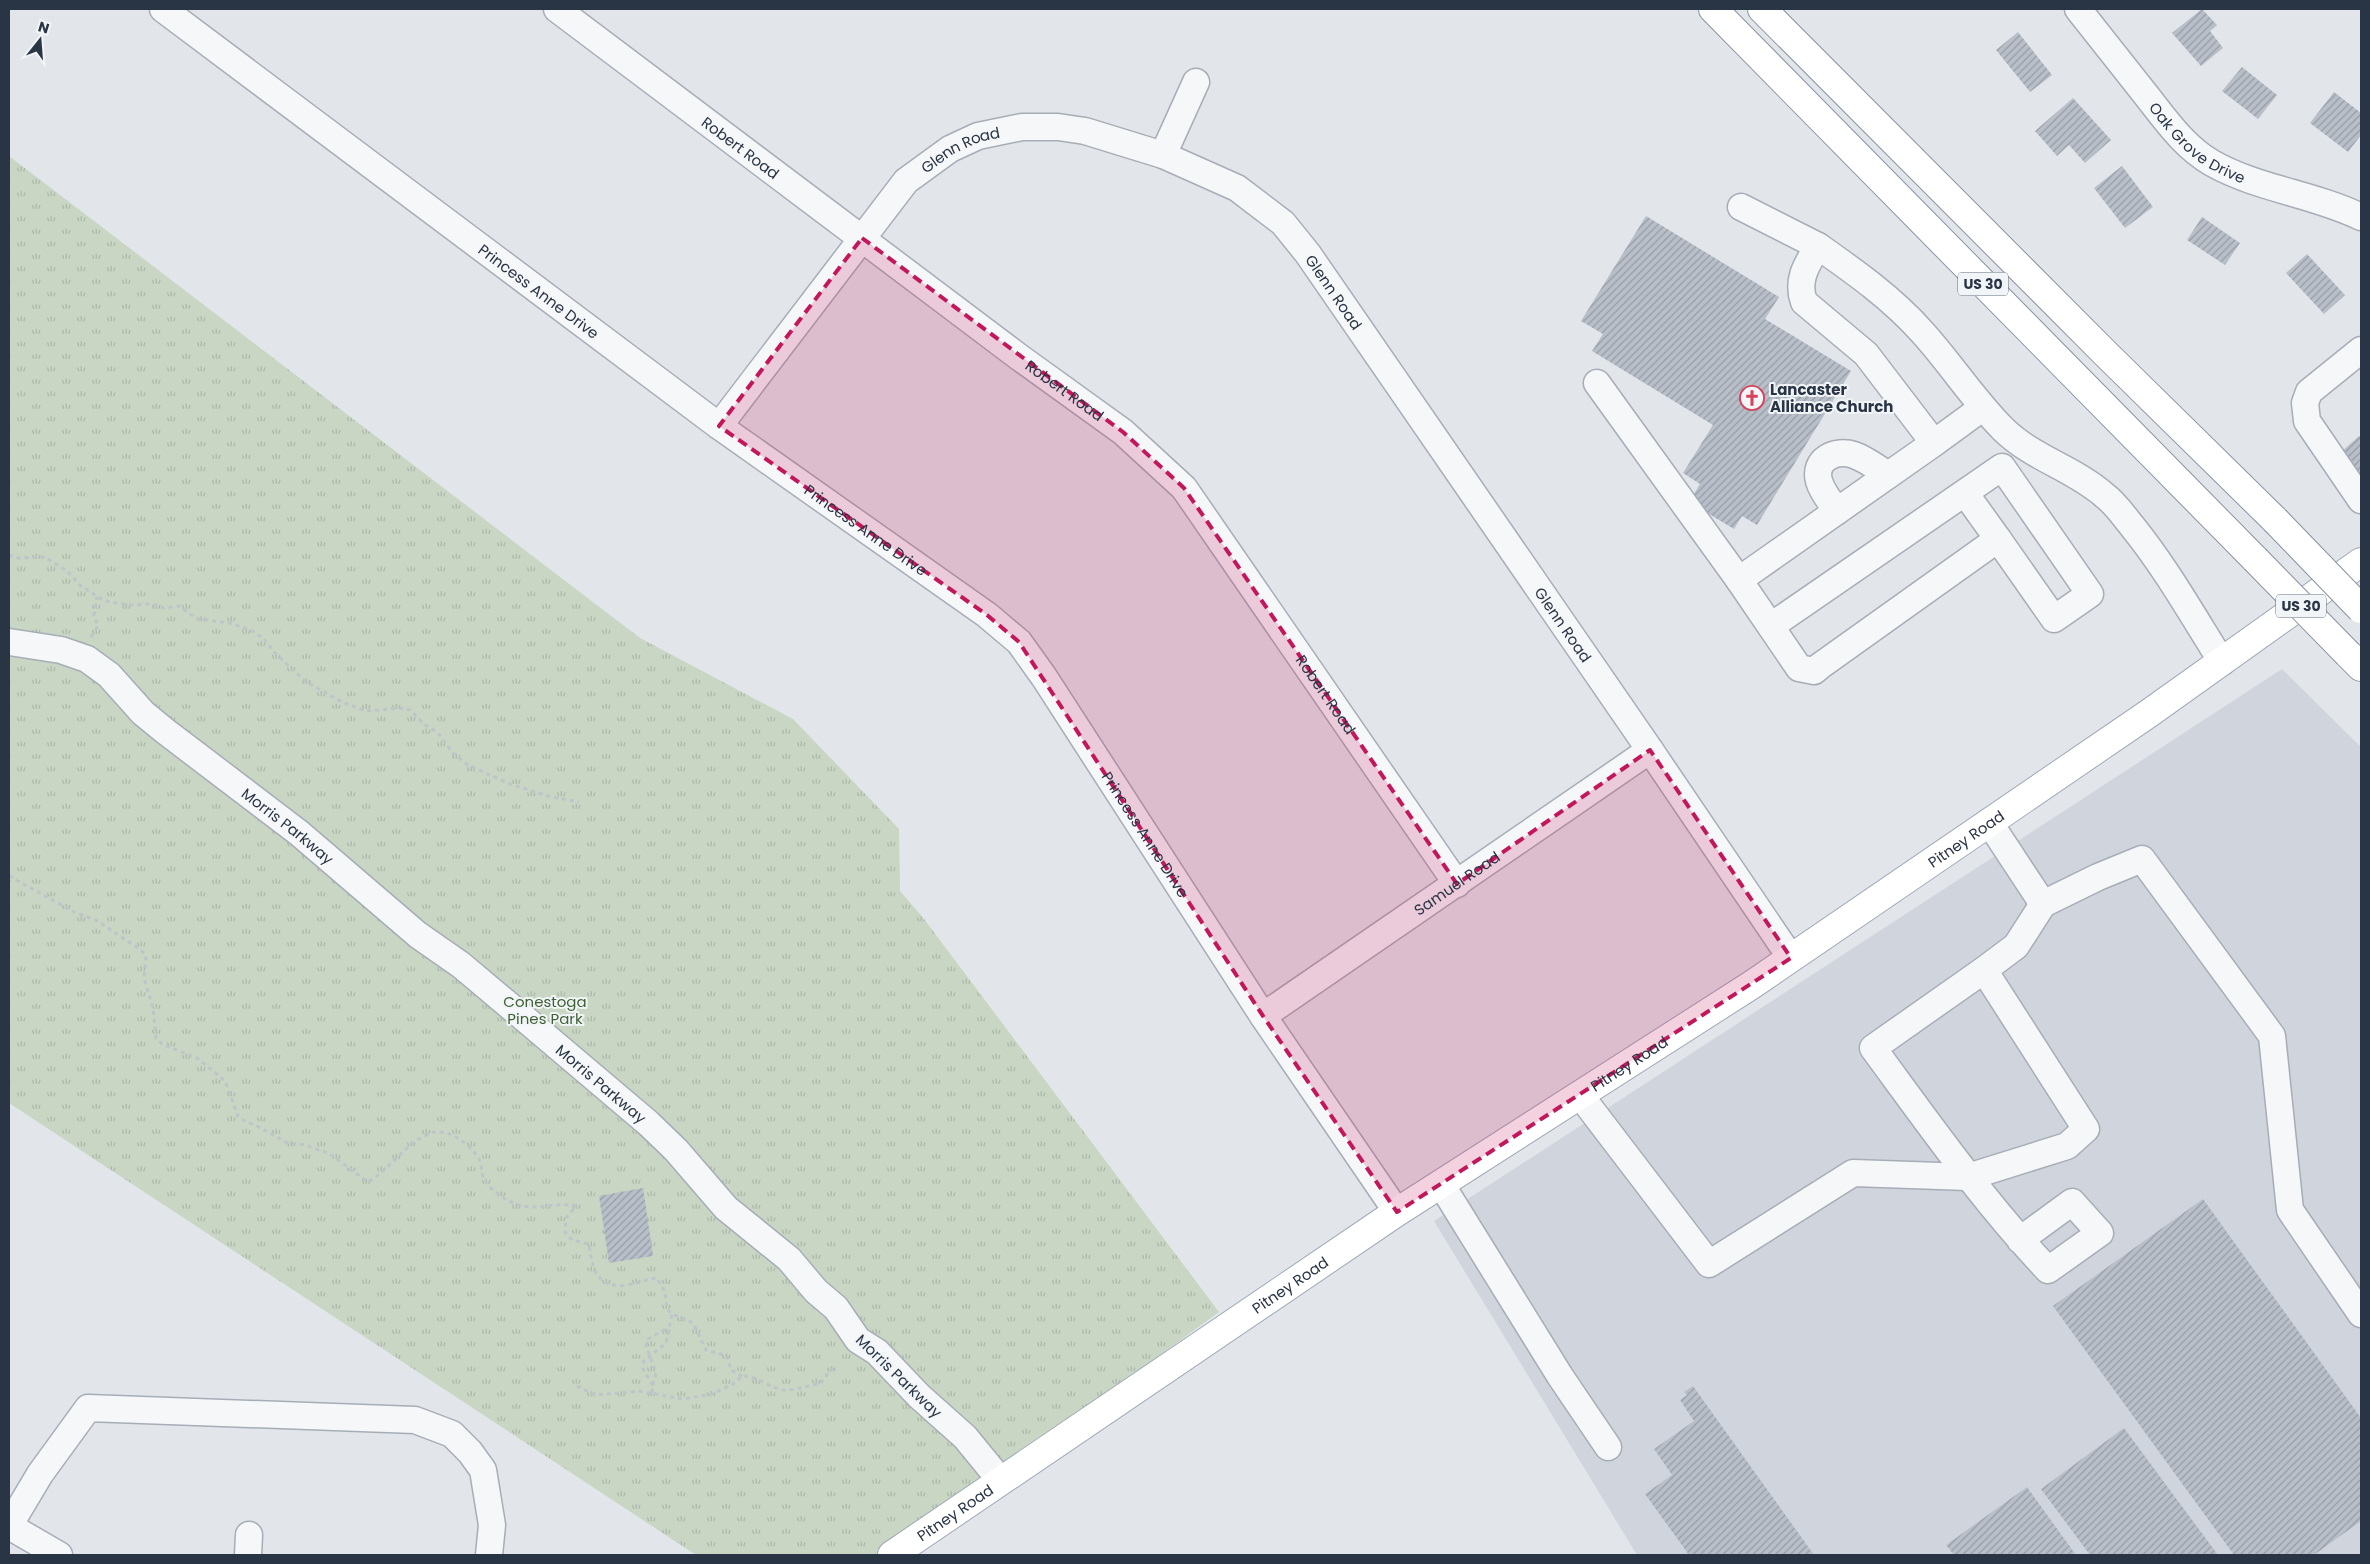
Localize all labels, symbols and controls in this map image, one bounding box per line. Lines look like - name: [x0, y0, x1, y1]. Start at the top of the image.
- north arrow: [15, 15, 65, 65]
- text: N: [36, 16, 52, 39]
- street label: Oak Grove Drive: [2145, 97, 2248, 188]
- street label: Robert Road: [698, 111, 784, 184]
- street label: Glenn Road: [916, 121, 1002, 178]
- street label: Princess Anne Drive: [474, 239, 604, 343]
- street label: Glenn Road: [1301, 250, 1367, 334]
- road number: US 30: [1958, 272, 2008, 296]
- street label: Robert Road: [1021, 355, 1108, 426]
- place label: Lancaster Alliance Church: [1770, 379, 1893, 417]
- church icon: Lancaster Alliance Church: [1739, 385, 1765, 411]
- street label: Princess Anne Drive: [800, 479, 932, 580]
- street label: Glenn Road: [1530, 583, 1597, 666]
- road number: US 30: [2276, 594, 2326, 618]
- street label: Robert Road: [1291, 650, 1361, 738]
- street label: Princess Anne Drive: [1097, 767, 1194, 901]
- street label: Morris Parkway: [237, 783, 339, 869]
- street label: Pitney Road: [1923, 805, 2008, 872]
- street label: Samuel Road: [1409, 846, 1504, 920]
- park label: Conestoga Pines Park: [503, 991, 587, 1029]
- street label: Pitney Road: [1586, 1031, 1672, 1096]
- street label: Morris Parkway: [552, 1039, 651, 1128]
- street label: Pitney Road: [1247, 1251, 1332, 1318]
- street label: Morris Parkway: [851, 1329, 947, 1423]
- street label: Pitney Road: [912, 1479, 997, 1546]

